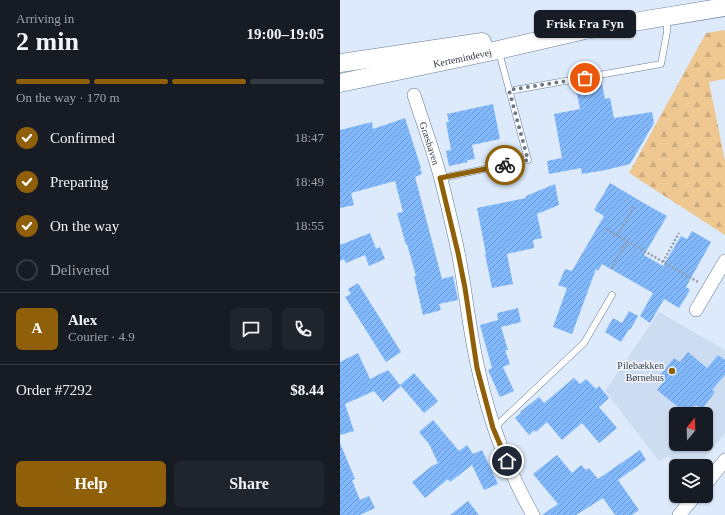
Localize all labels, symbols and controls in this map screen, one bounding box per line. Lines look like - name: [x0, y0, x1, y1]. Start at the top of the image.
- callout: Frisk Fra Fyn: [534, 10, 636, 38]
- text: Arriving in: [16, 11, 74, 26]
- text: Frisk Fra Fyn: [546, 16, 624, 31]
- text: 19:00–19:05: [247, 26, 324, 42]
- text: 2 min: [16, 27, 79, 56]
- street label: Kertemindevej: [432, 46, 493, 69]
- pin: [568, 61, 602, 95]
- icon: bag: [574, 67, 596, 89]
- text: On the way · 170 m: [16, 90, 120, 105]
- street label: Græshaven: [417, 120, 442, 166]
- icon: check: [16, 127, 38, 149]
- text: Confirmed: [50, 130, 115, 146]
- text: 18:47: [294, 130, 324, 145]
- courier: [485, 145, 525, 185]
- icon: bike: [494, 154, 516, 176]
- icon: check: [16, 171, 38, 193]
- text: Preparing: [50, 174, 108, 190]
- text: 18:49: [294, 174, 324, 189]
- icon: check: [16, 215, 38, 237]
- text: On the way: [50, 218, 119, 234]
- text: 18:55: [294, 218, 324, 233]
- text: Delivered: [50, 262, 109, 278]
- button: chat: [230, 308, 272, 350]
- button: phone: [282, 308, 324, 350]
- text: Alex: [68, 312, 97, 328]
- text: A: [32, 320, 42, 336]
- text: Courier · 4.9: [68, 329, 135, 344]
- place label: Pilebækken Børnehus: [617, 360, 664, 383]
- marker: Pilebækken Børnehus: [667, 366, 677, 376]
- text: Order #7292: [16, 382, 92, 398]
- text: $8.44: [290, 382, 324, 398]
- north arrow: [669, 407, 713, 451]
- map controls: [669, 407, 713, 503]
- pin: [490, 444, 524, 478]
- icon: home: [496, 450, 518, 472]
- button: layers: [669, 459, 713, 503]
- button: Help: [16, 461, 166, 507]
- button: Share: [174, 461, 324, 507]

